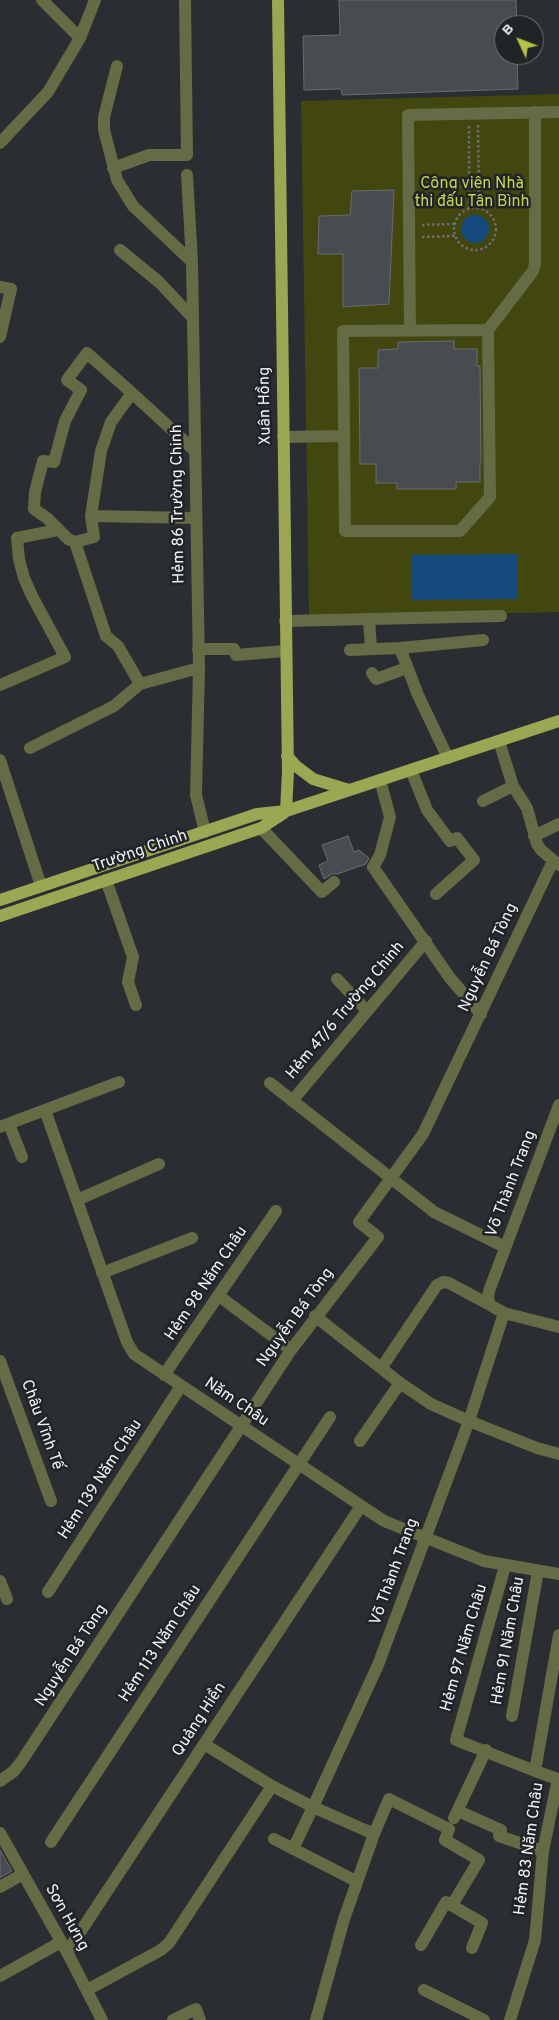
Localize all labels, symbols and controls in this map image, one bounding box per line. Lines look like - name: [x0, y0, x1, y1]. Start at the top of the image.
- north arrow: [494, 15, 544, 65]
- text: B: [499, 21, 518, 39]
- park label: Công viên Nhà thi đấu Tân Bình: [414, 175, 530, 213]
- street label: Xuân Hồng: [256, 367, 276, 445]
- street label: Hẻm 86 Trường Chinh: [168, 424, 190, 584]
- street label: Trường Chinh: [90, 827, 190, 877]
- street label: Nguyễn Bá Tòng: [455, 901, 523, 1015]
- street label: Hẻm 47/6 Trường Chinh: [283, 938, 409, 1084]
- street label: Võ Thành Trang: [483, 1128, 541, 1240]
- street label: Hẻm 98 Năm Châu: [162, 1223, 252, 1345]
- street label: Nguyễn Bá Tòng: [254, 1265, 338, 1371]
- street label: Năm Châu: [200, 1375, 272, 1431]
- street label: Châu Vĩnh Tế: [16, 1377, 66, 1473]
- street label: Hẻm 139 Năm Châu: [55, 1416, 147, 1544]
- street label: Võ Thành Trang: [367, 1516, 423, 1628]
- street label: Hẻm 91 Năm Châu: [488, 1575, 530, 1707]
- street label: Hẻm 113 Năm Châu: [116, 1582, 206, 1706]
- street label: Hẻm 97 Năm Châu: [438, 1582, 492, 1714]
- street label: Nguyễn Bá Tòng: [32, 1601, 112, 1711]
- street label: Quảng Hiền: [169, 1679, 231, 1761]
- street label: Hẻm 83 Năm Châu: [511, 1781, 549, 1917]
- street label: Sơn Hưng: [40, 1881, 92, 1955]

